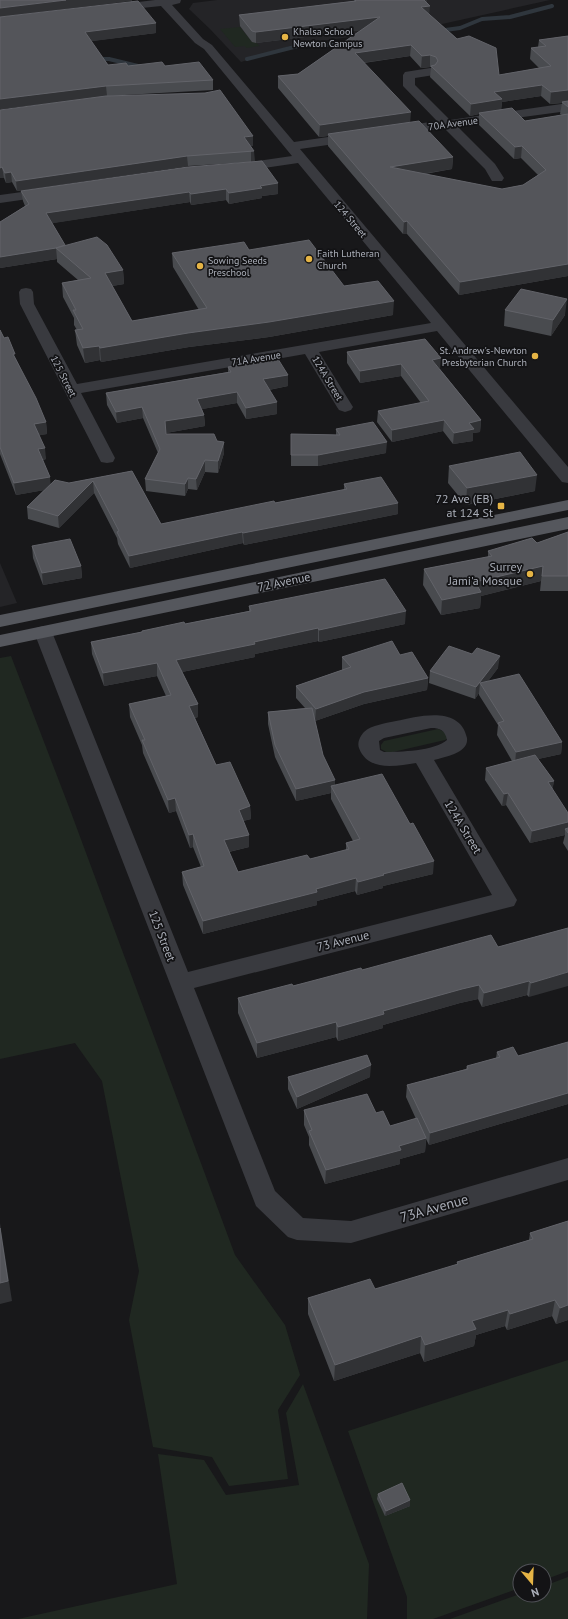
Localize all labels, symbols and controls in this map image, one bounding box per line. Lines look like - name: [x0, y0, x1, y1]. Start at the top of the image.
- place label: Khalsa School Newton Campus: [293, 25, 362, 50]
- marker: Khalsa School Newton Campus: [280, 32, 290, 42]
- street label: 70A Avenue: [427, 114, 479, 133]
- street label: 124 Street: [331, 198, 370, 241]
- place label: Faith Lutheran Church: [317, 247, 379, 272]
- place label: Sowing Seeds Preschool: [208, 254, 267, 279]
- marker: Faith Lutheran Church: [304, 254, 314, 264]
- marker: Sowing Seeds Preschool: [195, 261, 205, 271]
- place label: St. Andrew's-Newton Presbyterian Church: [439, 344, 527, 369]
- street label: 71A Avenue: [230, 348, 282, 369]
- marker: St. Andrew's-Newton Presbyterian Church: [530, 351, 540, 361]
- street label: 125 Street: [48, 353, 80, 400]
- street label: 124A Street: [309, 353, 346, 404]
- place label: 72 Ave (EB) at 124 St: [435, 491, 493, 520]
- marker: 72 Ave (EB) at 124 St: [496, 501, 506, 511]
- place label: Surrey Jami'a Mosque: [448, 559, 522, 588]
- street label: 72 Avenue: [256, 569, 312, 594]
- marker: Surrey Jami'a Mosque: [525, 569, 535, 579]
- street label: 124A Street: [442, 797, 485, 856]
- street label: 125 Street: [146, 908, 179, 963]
- street label: 73 Avenue: [315, 927, 371, 954]
- street label: 73A Avenue: [398, 1190, 470, 1226]
- north arrow: [512, 1563, 552, 1603]
- text: N: [530, 1585, 541, 1600]

